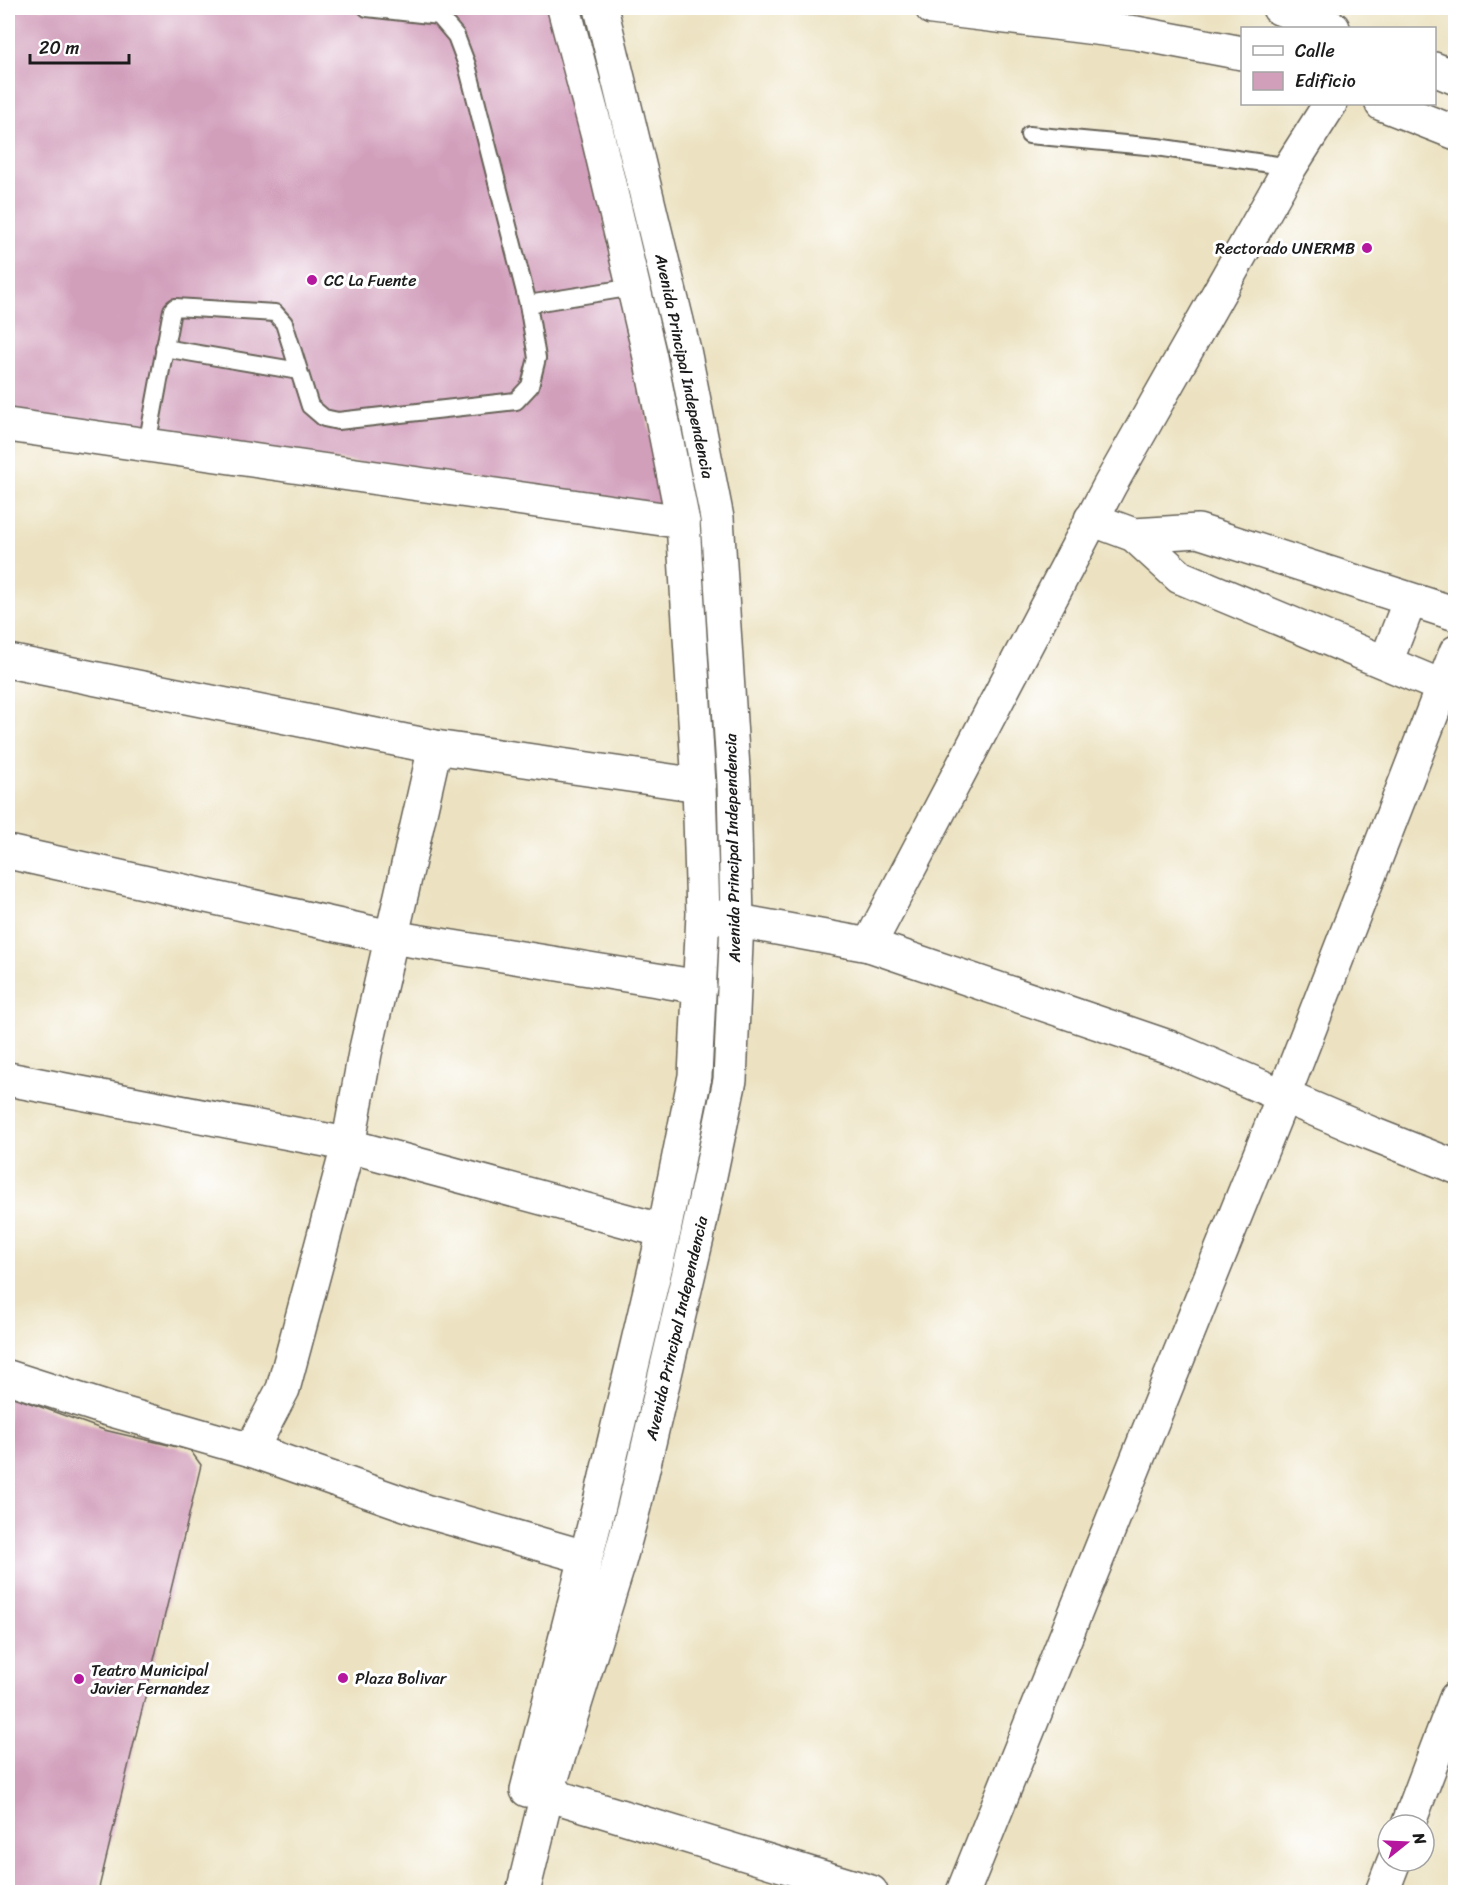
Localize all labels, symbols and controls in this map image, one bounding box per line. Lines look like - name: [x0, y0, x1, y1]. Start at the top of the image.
- scale bar: [30, 27, 129, 65]
- legend: [1241, 27, 1436, 105]
- text: 20 m: [39, 32, 79, 64]
- text: Calle: [1295, 35, 1335, 67]
- text: Edificio: [1295, 65, 1356, 97]
- place label: Rectorado UNERMB: [1215, 234, 1355, 263]
- marker: Rectorado UNERMB: [1360, 241, 1374, 255]
- street label: Avenida Principal Independencia: [646, 250, 723, 482]
- place label: CC La Fuente: [324, 266, 417, 295]
- marker: CC La Fuente: [305, 273, 319, 287]
- street label: Avenida Principal Independencia: [716, 732, 749, 964]
- street label: Avenida Principal Independencia: [636, 1212, 717, 1444]
- place label: Teatro Municipal Javier Fernandez: [90, 1656, 210, 1703]
- place label: Plaza Bolivar: [355, 1664, 448, 1693]
- marker: Plaza Bolivar: [336, 1671, 350, 1685]
- marker: Teatro Municipal Javier Fernandez: [72, 1672, 86, 1686]
- north arrow: [1376, 1813, 1436, 1873]
- text: N: [1404, 1828, 1436, 1849]

